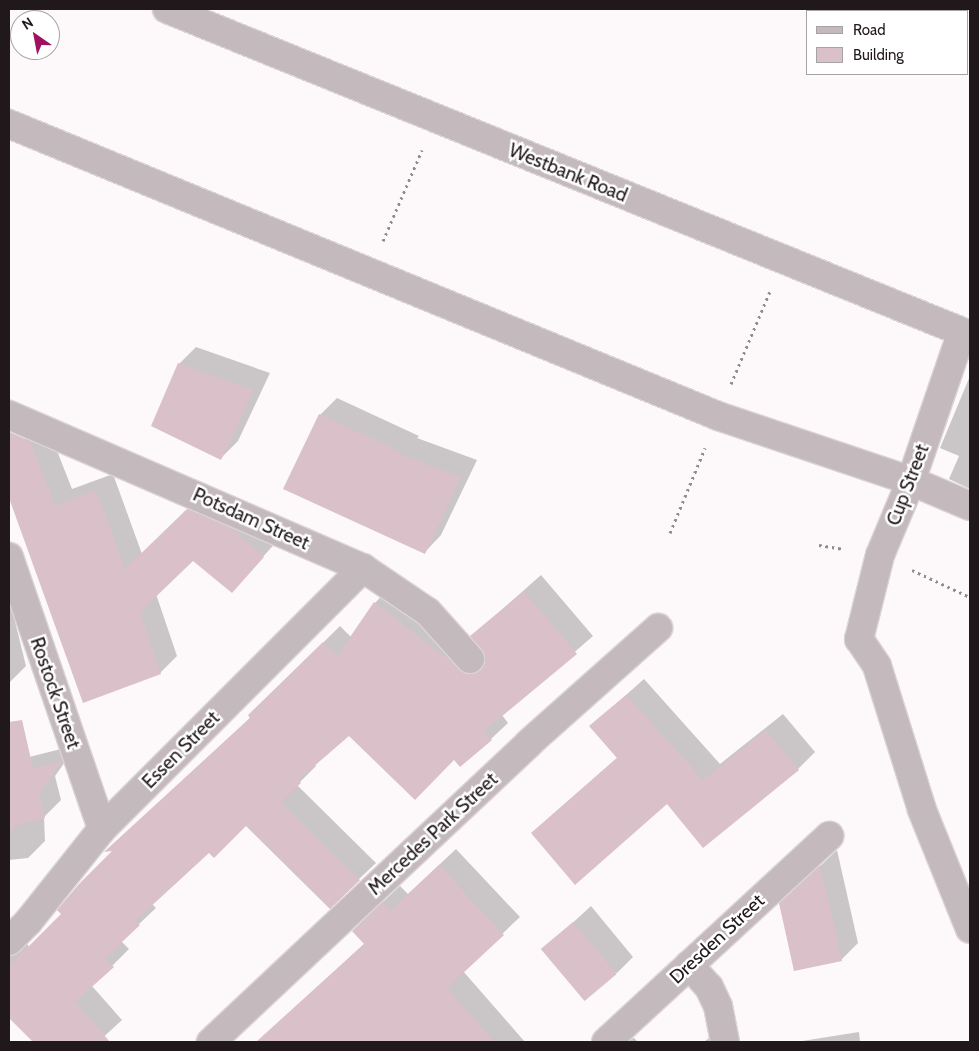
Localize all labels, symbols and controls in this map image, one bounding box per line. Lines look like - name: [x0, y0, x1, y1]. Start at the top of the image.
- north arrow: [10, 10, 60, 60]
- legend: [806, 10, 969, 75]
- text: N: [18, 13, 36, 34]
- text: Road: [853, 21, 886, 39]
- text: Building: [853, 46, 904, 64]
- street label: Westbank Road: [506, 139, 630, 207]
- street label: Cup Street: [882, 441, 934, 529]
- street label: Potsdam Street: [189, 483, 313, 555]
- street label: Rostock Street: [25, 634, 85, 752]
- street label: Essen Street: [138, 707, 224, 793]
- street label: Mercedes Park Street: [364, 768, 502, 900]
- street label: Dresden Street: [665, 889, 769, 989]

